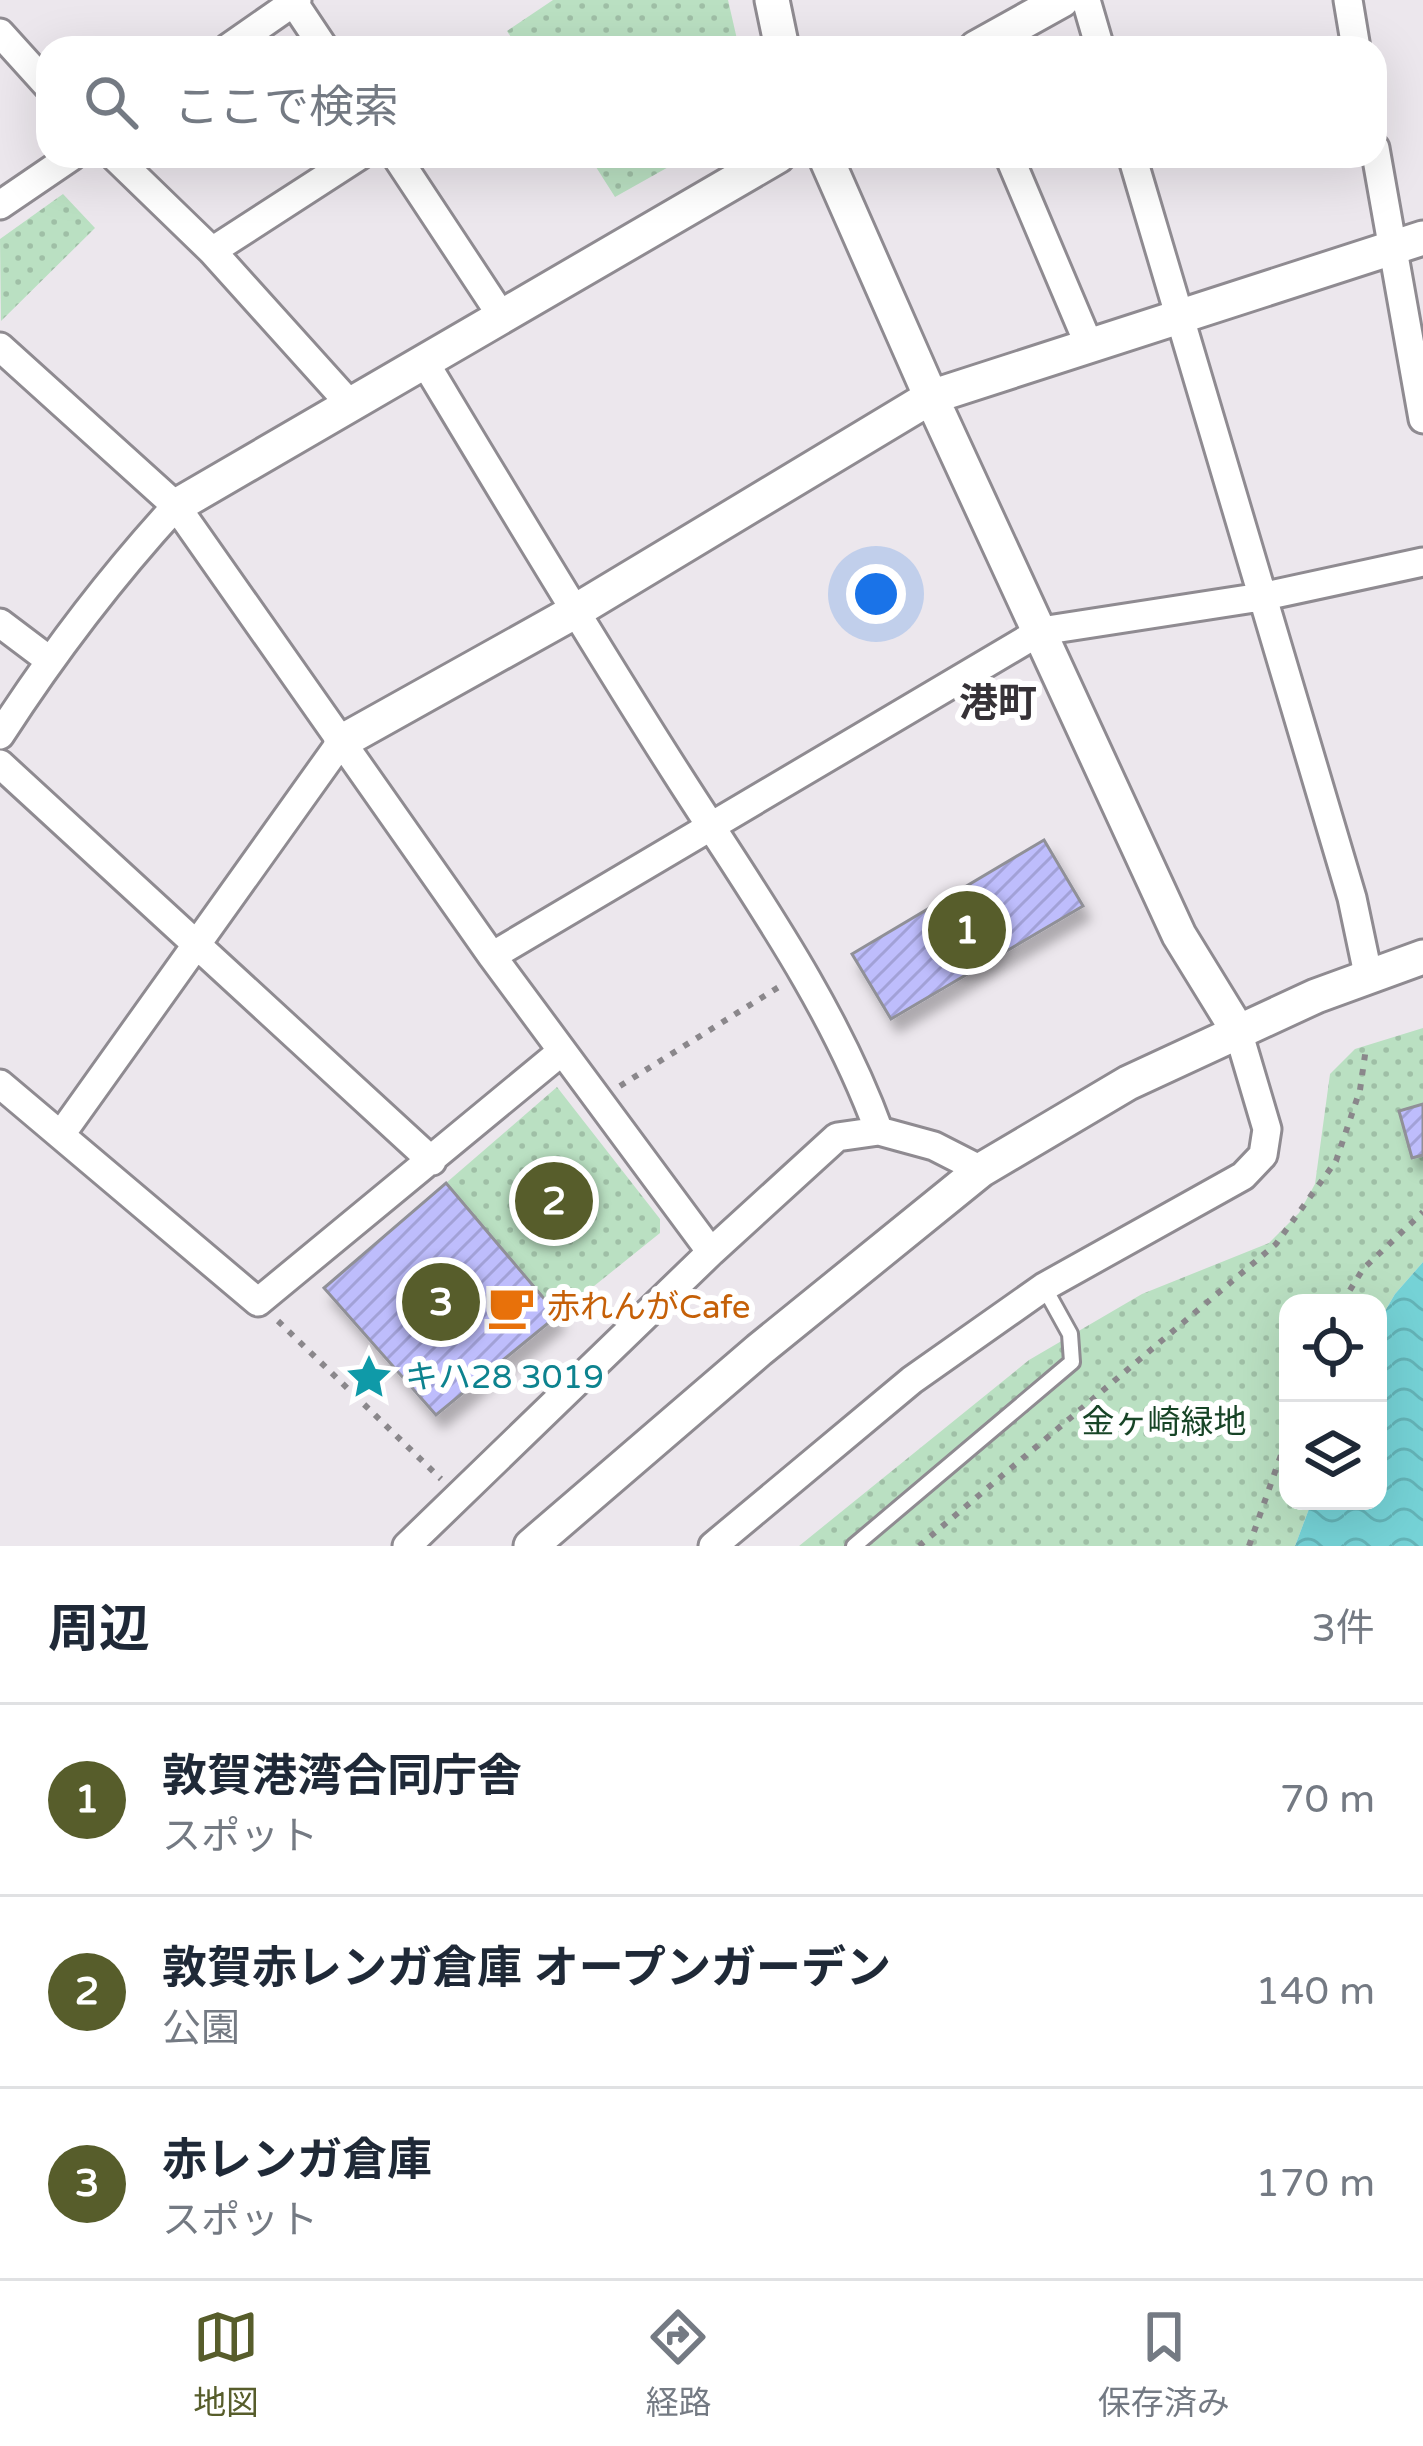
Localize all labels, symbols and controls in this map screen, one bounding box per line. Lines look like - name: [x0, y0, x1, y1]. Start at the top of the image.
- search box: [36, 36, 1387, 168]
- icon: search: [78, 69, 144, 135]
- text: ここで検索: [174, 81, 399, 135]
- your location: [846, 564, 906, 624]
- district label: 港町: [959, 680, 1037, 727]
- pin: 1: [928, 885, 1006, 975]
- pin: 2: [515, 1156, 593, 1246]
- pin: 3: [402, 1257, 480, 1347]
- cafe icon: 赤れんがCafe: [486, 1282, 536, 1332]
- place label: 赤れんがCafe: [547, 1288, 750, 1327]
- map controls: [1279, 1294, 1387, 1510]
- button: locate: [1279, 1294, 1387, 1402]
- place icon: キハ28 3019: [344, 1352, 394, 1402]
- place label: キハ28 3019: [405, 1358, 604, 1397]
- button: layers: [1279, 1402, 1387, 1510]
- park label: 金ヶ崎緑地: [1082, 1403, 1247, 1442]
- text: 周辺: [48, 1599, 150, 1661]
- text: 3件: [1312, 1605, 1375, 1652]
- text: 敦賀港湾合同庁舎: [162, 1750, 522, 1804]
- text: 1: [75, 1776, 99, 1823]
- text: 70 m: [1280, 1776, 1375, 1823]
- text: スポット: [162, 1813, 318, 1860]
- text: 敦賀赤レンガ倉庫 オープンガーデン: [162, 1942, 891, 1996]
- text: 2: [75, 1968, 99, 2015]
- text: 140 m: [1256, 1968, 1375, 2015]
- text: 公園: [162, 2005, 240, 2052]
- text: 赤レンガ倉庫: [162, 2134, 432, 2188]
- text: 3: [75, 2160, 99, 2207]
- text: 170 m: [1256, 2160, 1375, 2207]
- text: スポット: [162, 2197, 318, 2244]
- tab: 地図: [193, 2304, 259, 2424]
- tab: 経路: [645, 2304, 711, 2424]
- tab: 保存済み: [1098, 2304, 1230, 2424]

